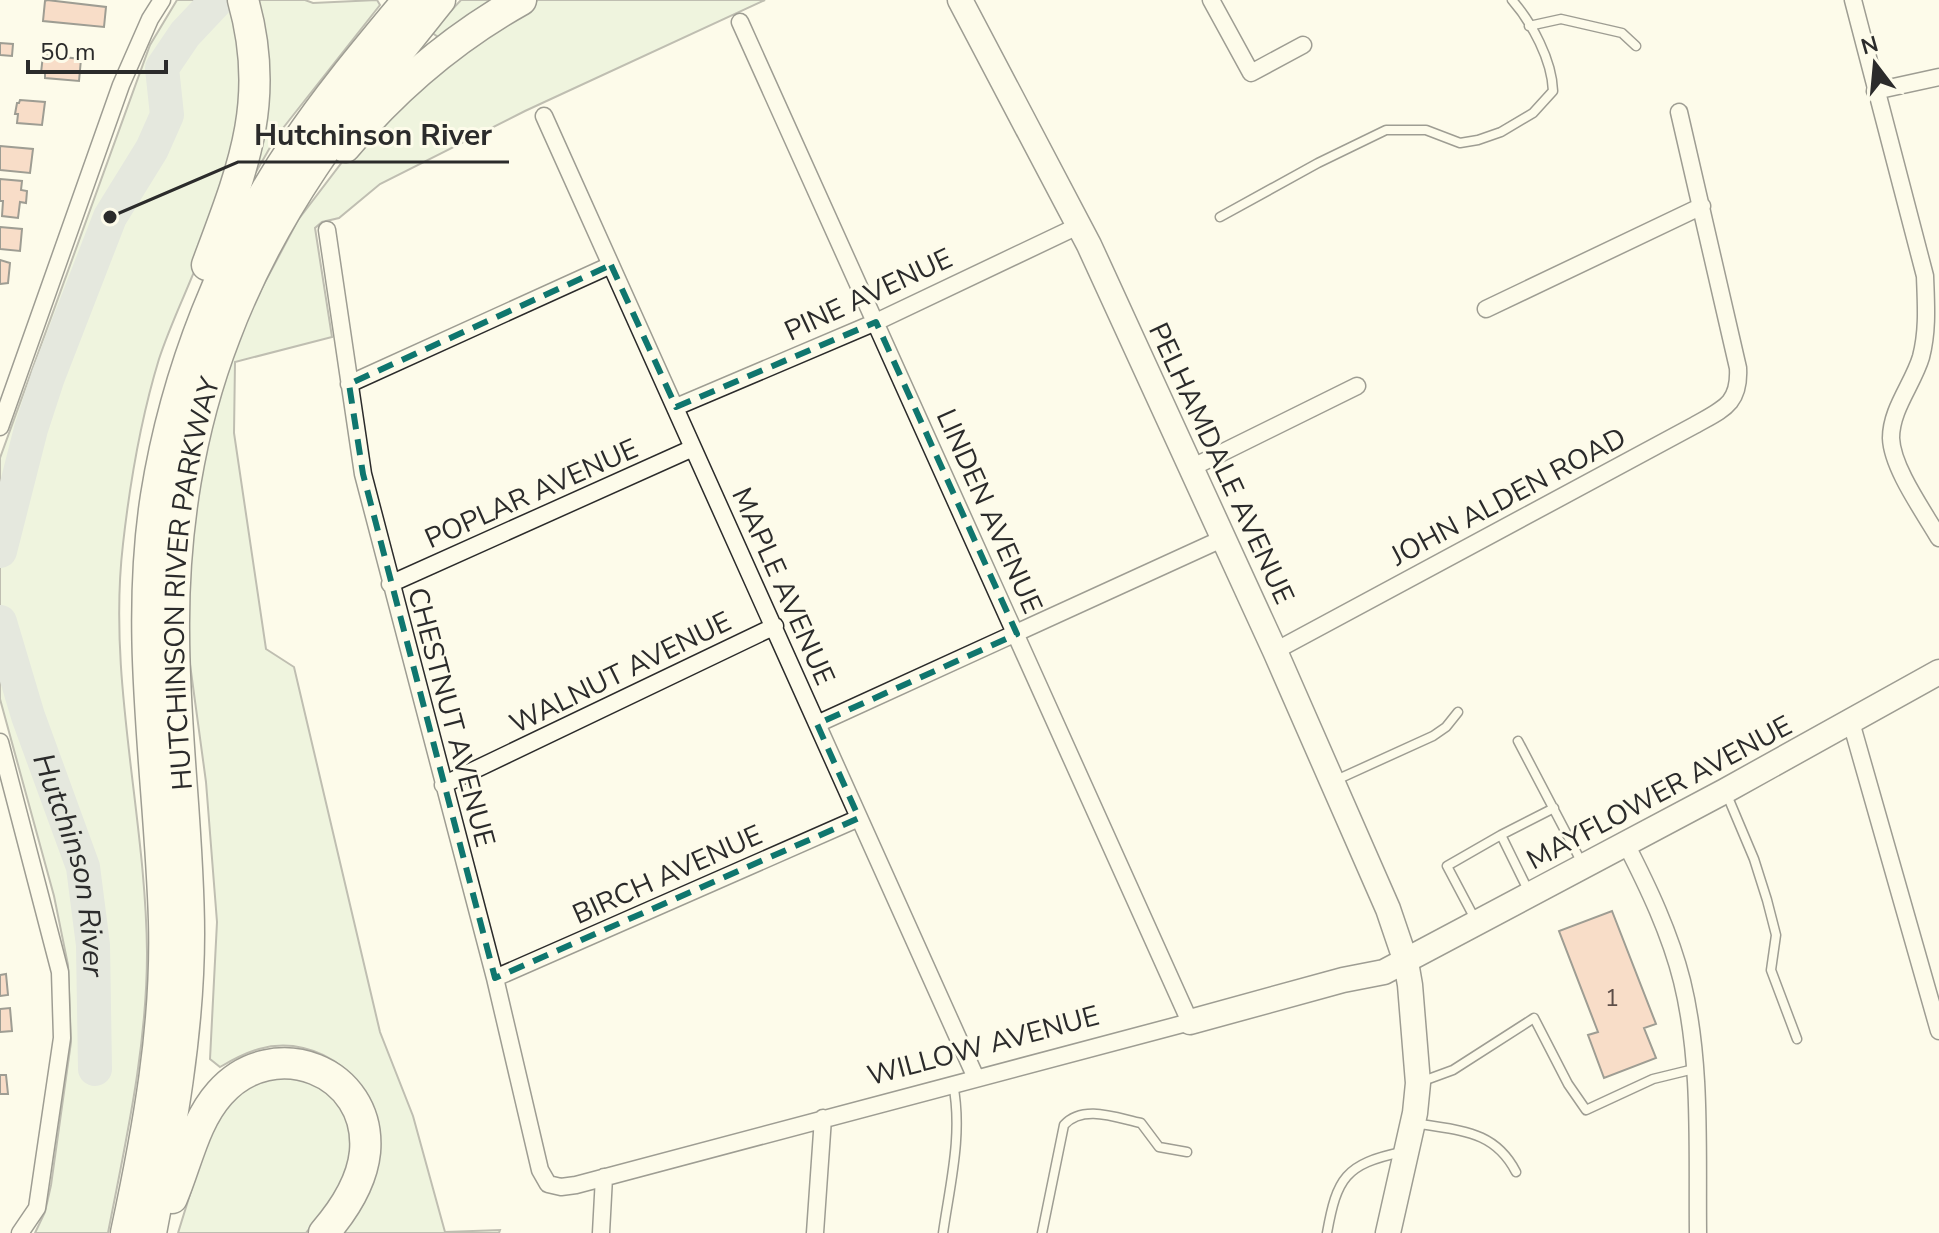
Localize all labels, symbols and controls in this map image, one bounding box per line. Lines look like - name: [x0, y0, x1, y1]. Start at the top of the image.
- scale bar: [28, 24, 166, 74]
- north arrow: [1835, 24, 1915, 104]
- text: N: [1858, 29, 1882, 62]
- text: 50 m: [40, 36, 96, 68]
- callout: Hutchinson River: [238, 108, 509, 162]
- text: Hutchinson River: [254, 115, 492, 156]
- street label: PINE AVENUE: [778, 239, 959, 350]
- street label: PELHAMDALE AVENUE: [1139, 317, 1303, 610]
- street label: HUTCHINSON RIVER PARKWAY: [156, 371, 230, 791]
- street label: LINDEN AVENUE: [927, 403, 1051, 620]
- street label: JOHN ALDEN ROAD: [1383, 419, 1633, 575]
- street label: POPLAR AVENUE: [419, 430, 644, 558]
- street label: MAPLE AVENUE: [722, 482, 844, 691]
- street label: CHESTNUT AVENUE: [398, 583, 504, 851]
- street label: WALNUT AVENUE: [503, 603, 738, 743]
- street label: MAYFLOWER AVENUE: [1520, 707, 1799, 879]
- water label: Hutchinson River: [22, 748, 114, 978]
- street label: BIRCH AVENUE: [567, 816, 768, 934]
- house number: 1: [1605, 982, 1619, 1014]
- street label: WILLOW AVENUE: [863, 997, 1103, 1095]

